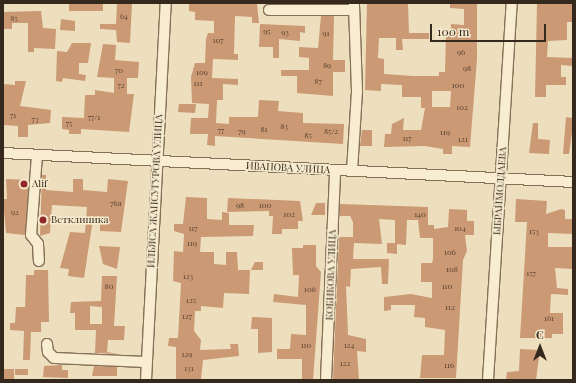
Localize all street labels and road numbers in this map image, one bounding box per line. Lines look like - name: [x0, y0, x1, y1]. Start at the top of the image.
- street label: ИЛЬЯСА ЖАНСУГУРОВА УЛИЦА: [145, 114, 165, 268]
- street label: ЫБРАЙМОЛДАЕВА: [491, 147, 509, 235]
- street label: ИВАНОВА УЛИЦА: [246, 160, 330, 176]
- street label: КОБИКОВА УЛИЦА: [323, 229, 339, 321]

